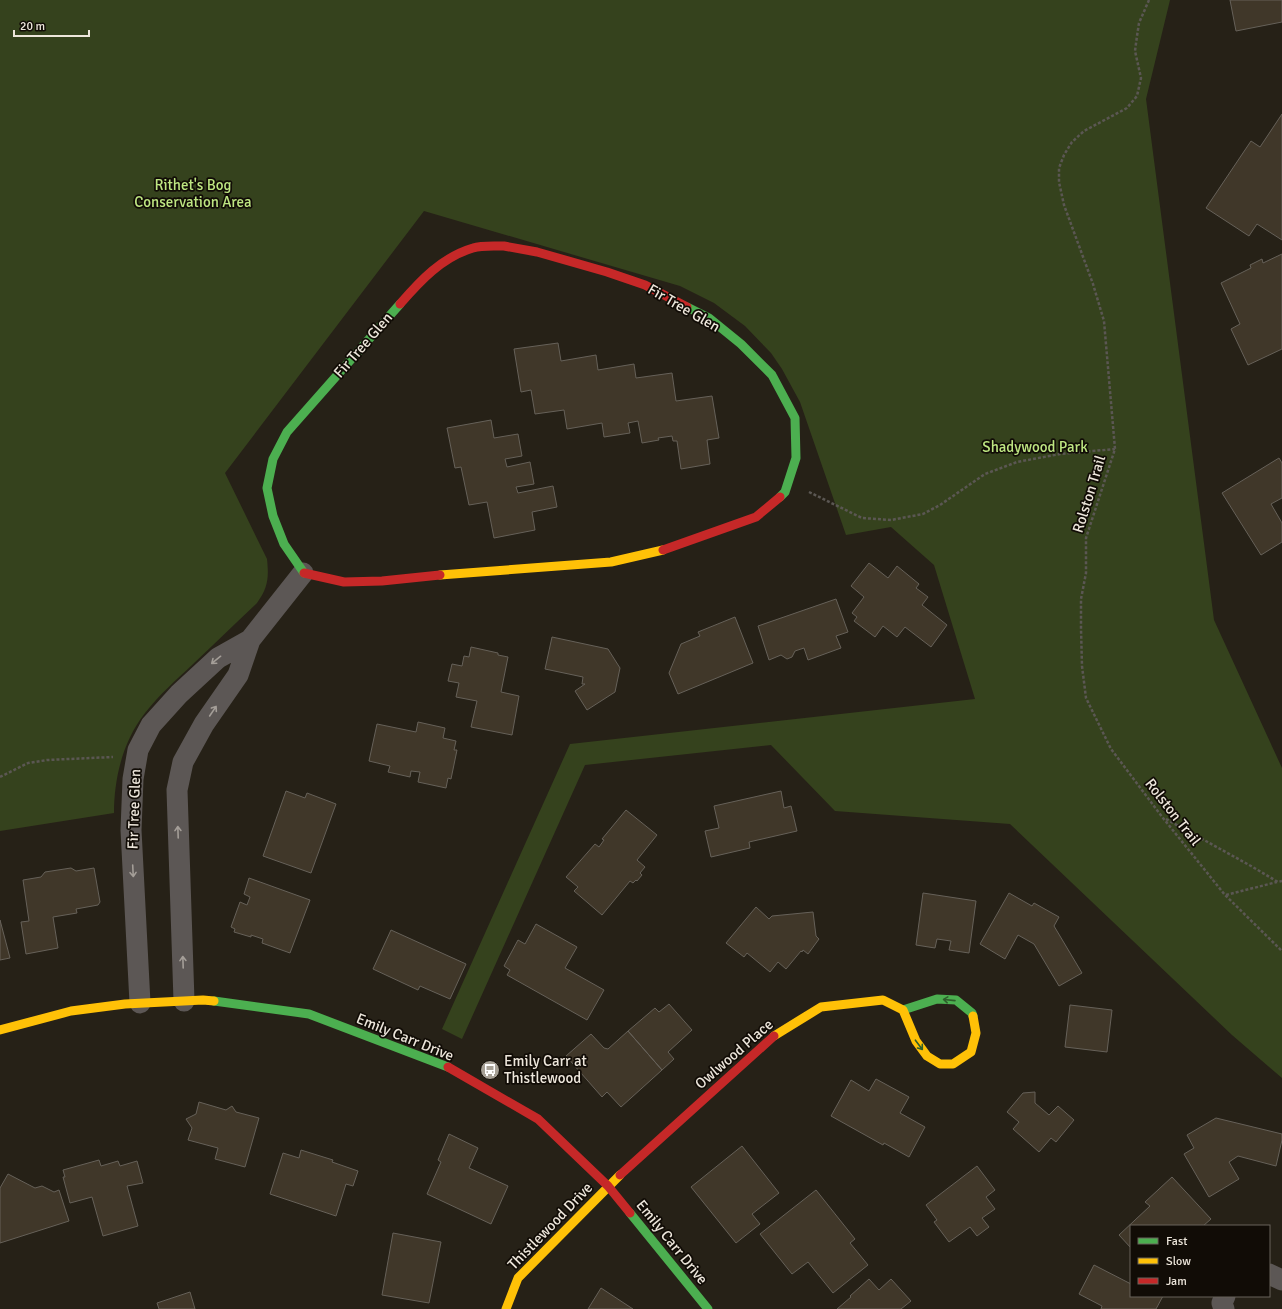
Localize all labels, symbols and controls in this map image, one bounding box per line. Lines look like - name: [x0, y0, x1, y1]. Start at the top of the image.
- scale bar: [14, 12, 89, 38]
- text: 20 m: [20, 19, 45, 34]
- park label: Rithet's Bog Conservation Area: [134, 176, 252, 211]
- street label: Fir Tree Glen: [645, 280, 723, 336]
- street label: Fir Tree Glen: [330, 309, 396, 381]
- park label: Shadywood Park: [982, 438, 1088, 456]
- street label: Rolston Trail: [1069, 453, 1109, 535]
- one-way arrow: [211, 656, 222, 665]
- one-way arrow: [210, 705, 218, 717]
- street label: Fir Tree Glen: [124, 768, 144, 850]
- street label: Rolston Trail: [1141, 775, 1205, 849]
- one-way arrow: [174, 826, 182, 839]
- one-way arrow: [129, 864, 136, 877]
- one-way arrow: [179, 956, 186, 969]
- one-way arrow: [943, 996, 956, 1003]
- street label: Emily Carr Drive: [354, 1009, 456, 1065]
- street label: Owlwood Place: [691, 1015, 777, 1093]
- one-way arrow: [915, 1040, 924, 1051]
- place label: Emily Carr at Thistlewood: [504, 1052, 587, 1087]
- bus stop icon: Emily Carr at Thistlewood: [479, 1059, 501, 1081]
- street label: Thistlewood Drive: [504, 1179, 596, 1273]
- street label: Emily Carr Drive: [632, 1196, 712, 1288]
- legend: [1130, 1225, 1270, 1297]
- text: Fast: [1166, 1234, 1187, 1249]
- text: Slow: [1166, 1254, 1191, 1269]
- text: Jam: [1166, 1274, 1187, 1289]

